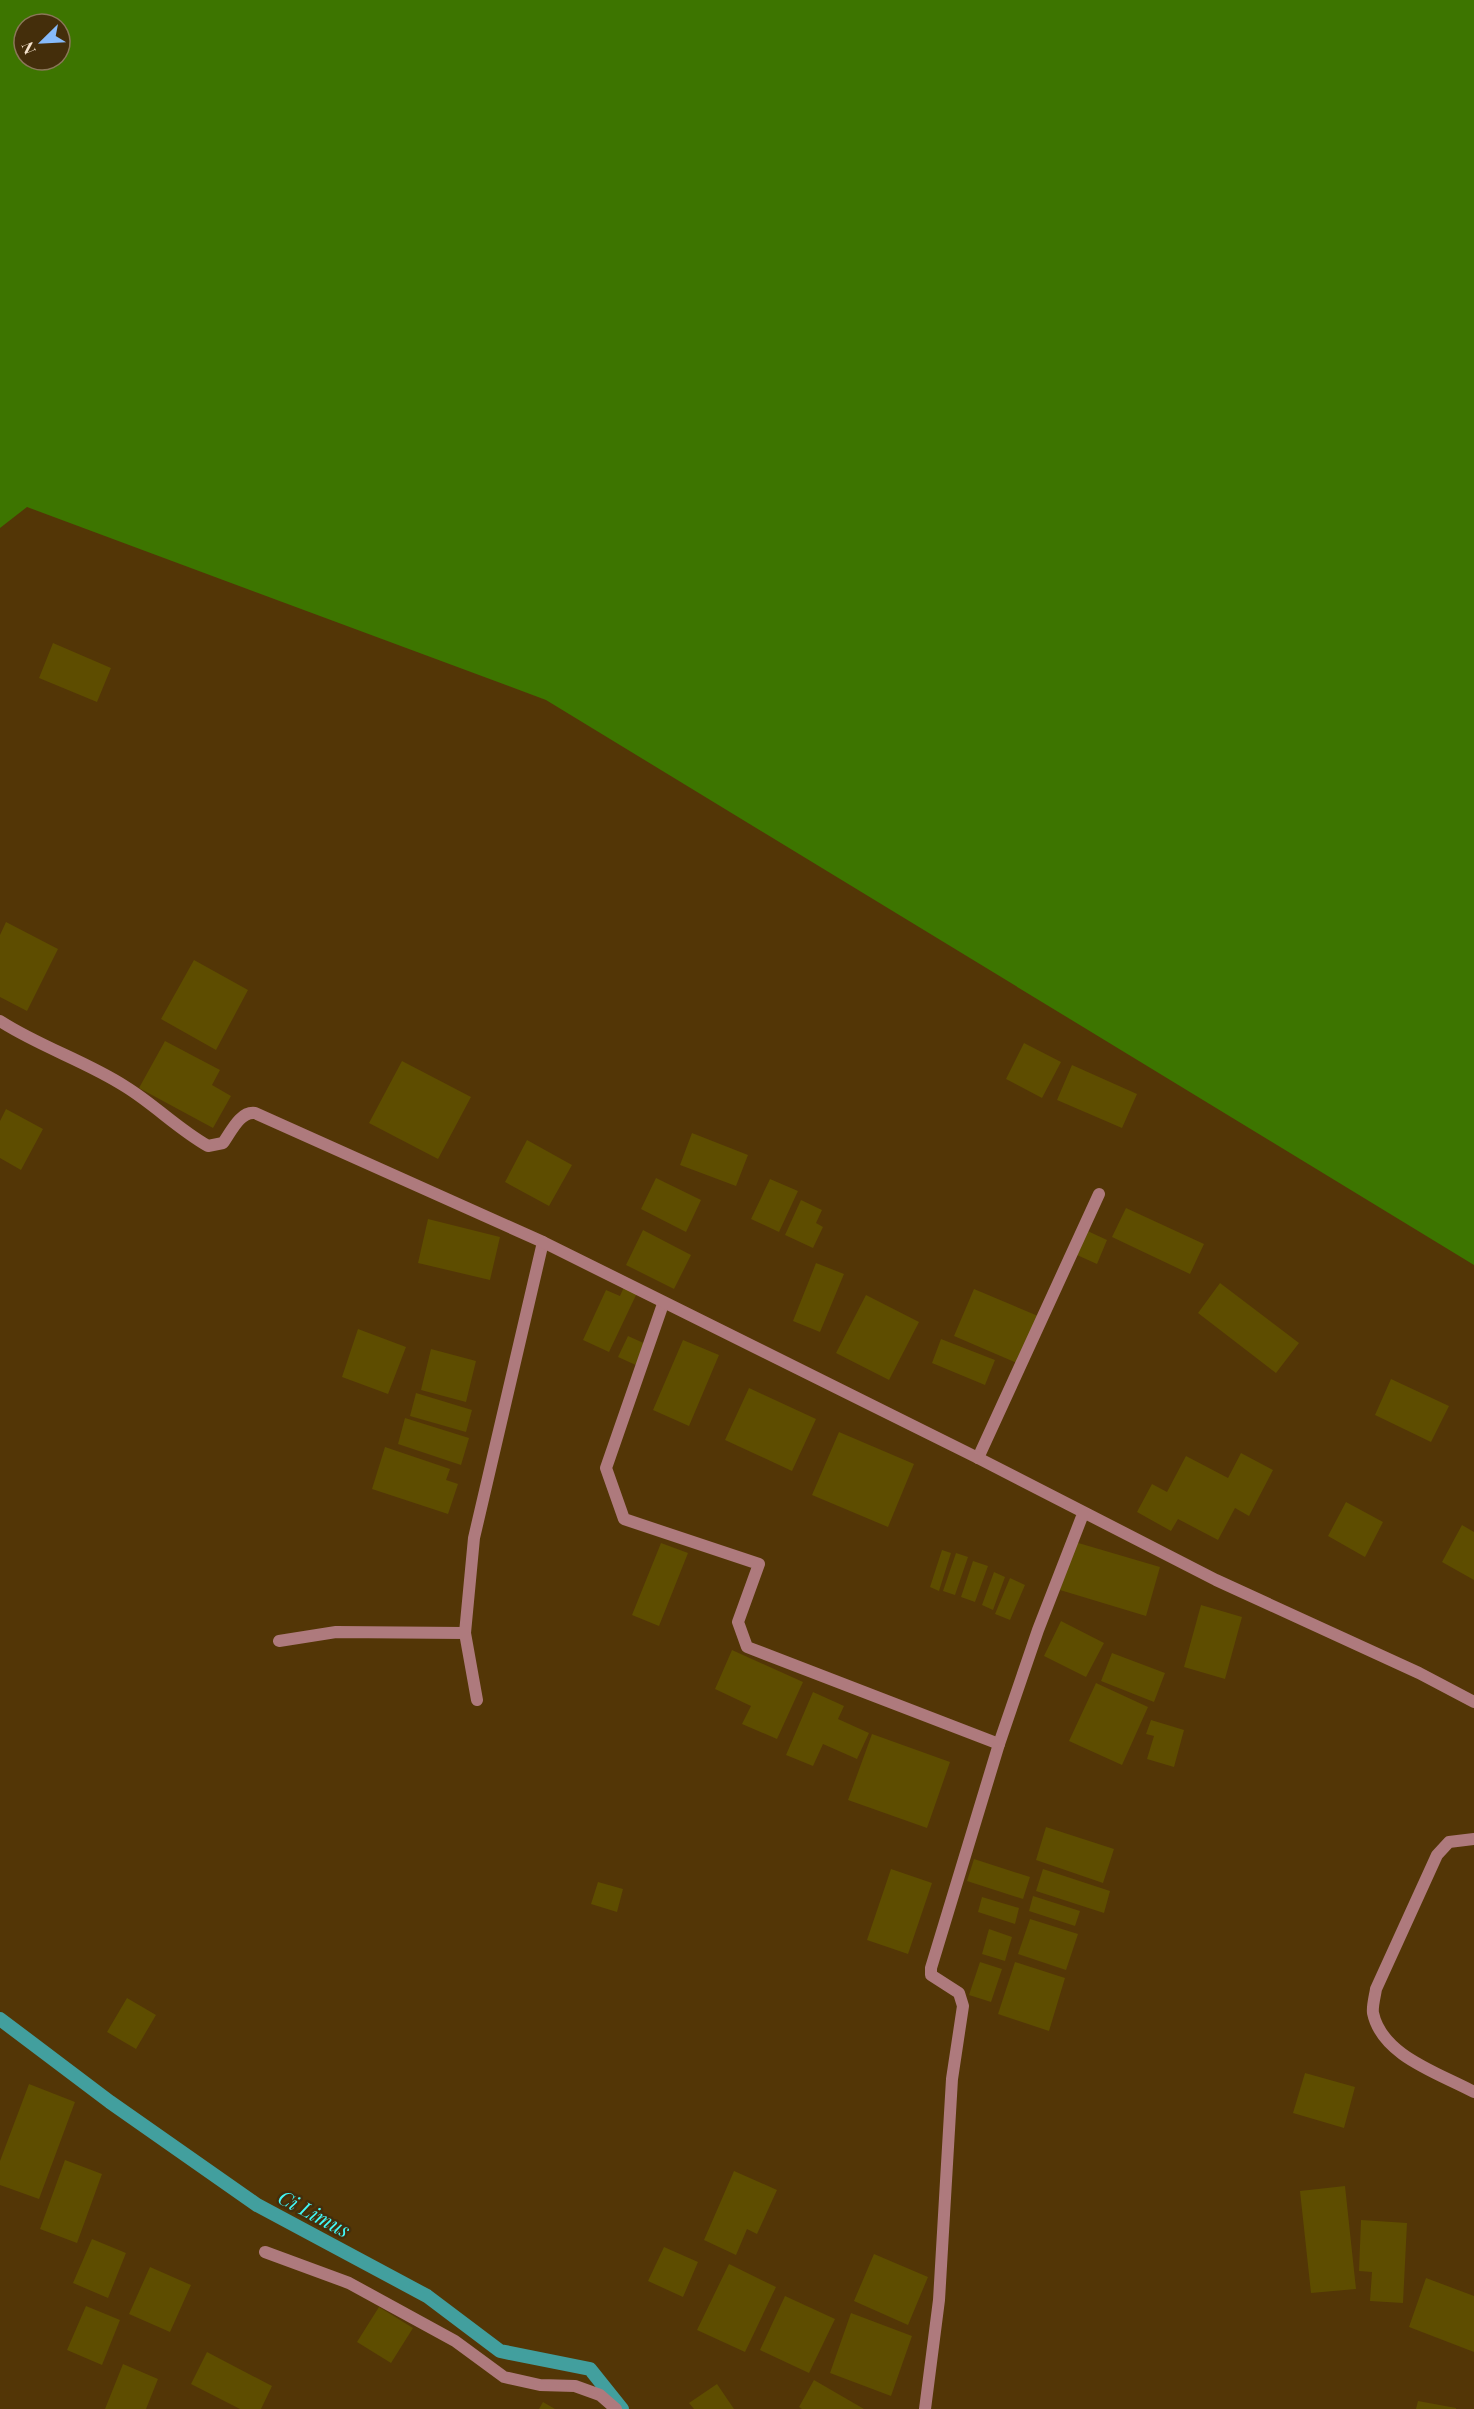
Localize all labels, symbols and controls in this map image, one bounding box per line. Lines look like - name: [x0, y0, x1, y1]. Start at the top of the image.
- north arrow: [12, 12, 72, 72]
- text: N: [16, 38, 40, 58]
- water label: Ci Limus: [274, 2183, 356, 2243]

